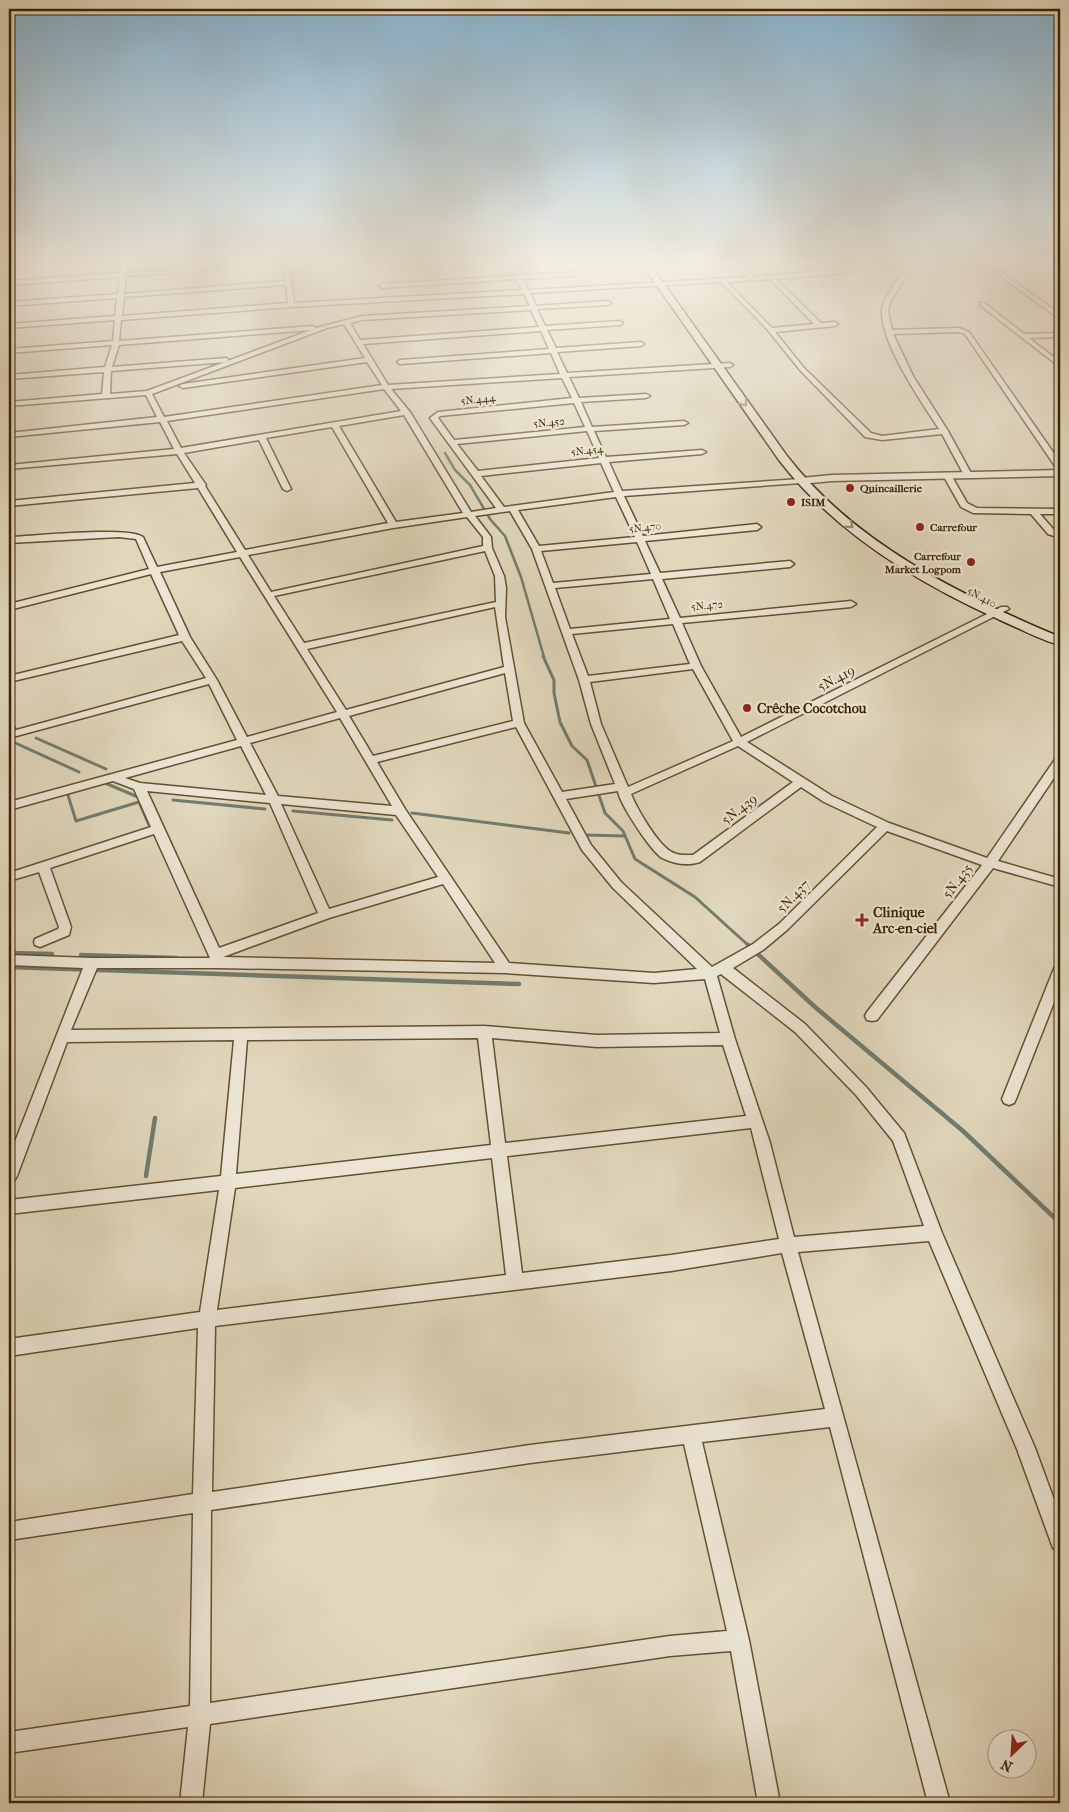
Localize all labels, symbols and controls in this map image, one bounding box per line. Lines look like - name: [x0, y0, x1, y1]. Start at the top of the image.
- street label: 5N.444: [460, 391, 497, 408]
- one-way arrow: [738, 397, 746, 406]
- street label: 5N.452: [533, 415, 566, 430]
- street label: 5N.454: [570, 442, 604, 459]
- marker: Quincaillerie: [844, 482, 856, 494]
- place label: Quincaillerie: [860, 482, 923, 495]
- marker: ISIM: [785, 496, 797, 508]
- place label: ISIM: [801, 496, 825, 509]
- street label: 5N.470: [628, 519, 662, 536]
- one-way arrow: [844, 519, 853, 527]
- marker: Carrefour: [914, 521, 926, 533]
- place label: Carrefour: [930, 521, 977, 534]
- place label: Carrefour Market Logpom: [884, 550, 962, 576]
- marker: Carrefour Market Logpom: [965, 556, 977, 568]
- street label: 5N.410: [965, 584, 999, 611]
- street label: 5N.472: [690, 598, 724, 613]
- street label: 5N.419: [815, 662, 858, 695]
- place label: Crêche Cocotchou: [757, 700, 867, 717]
- marker: Crêche Cocotchou: [741, 702, 753, 714]
- street label: 5N.439: [718, 790, 761, 828]
- street label: 5N.435: [939, 861, 976, 902]
- street label: 5N.437: [773, 876, 814, 917]
- place label: Clinique Arc-en-ciel: [872, 904, 938, 937]
- marker: Clinique Arc-en-ciel: [855, 913, 869, 927]
- north arrow: [986, 1730, 1036, 1780]
- text: N: [998, 1755, 1015, 1775]

